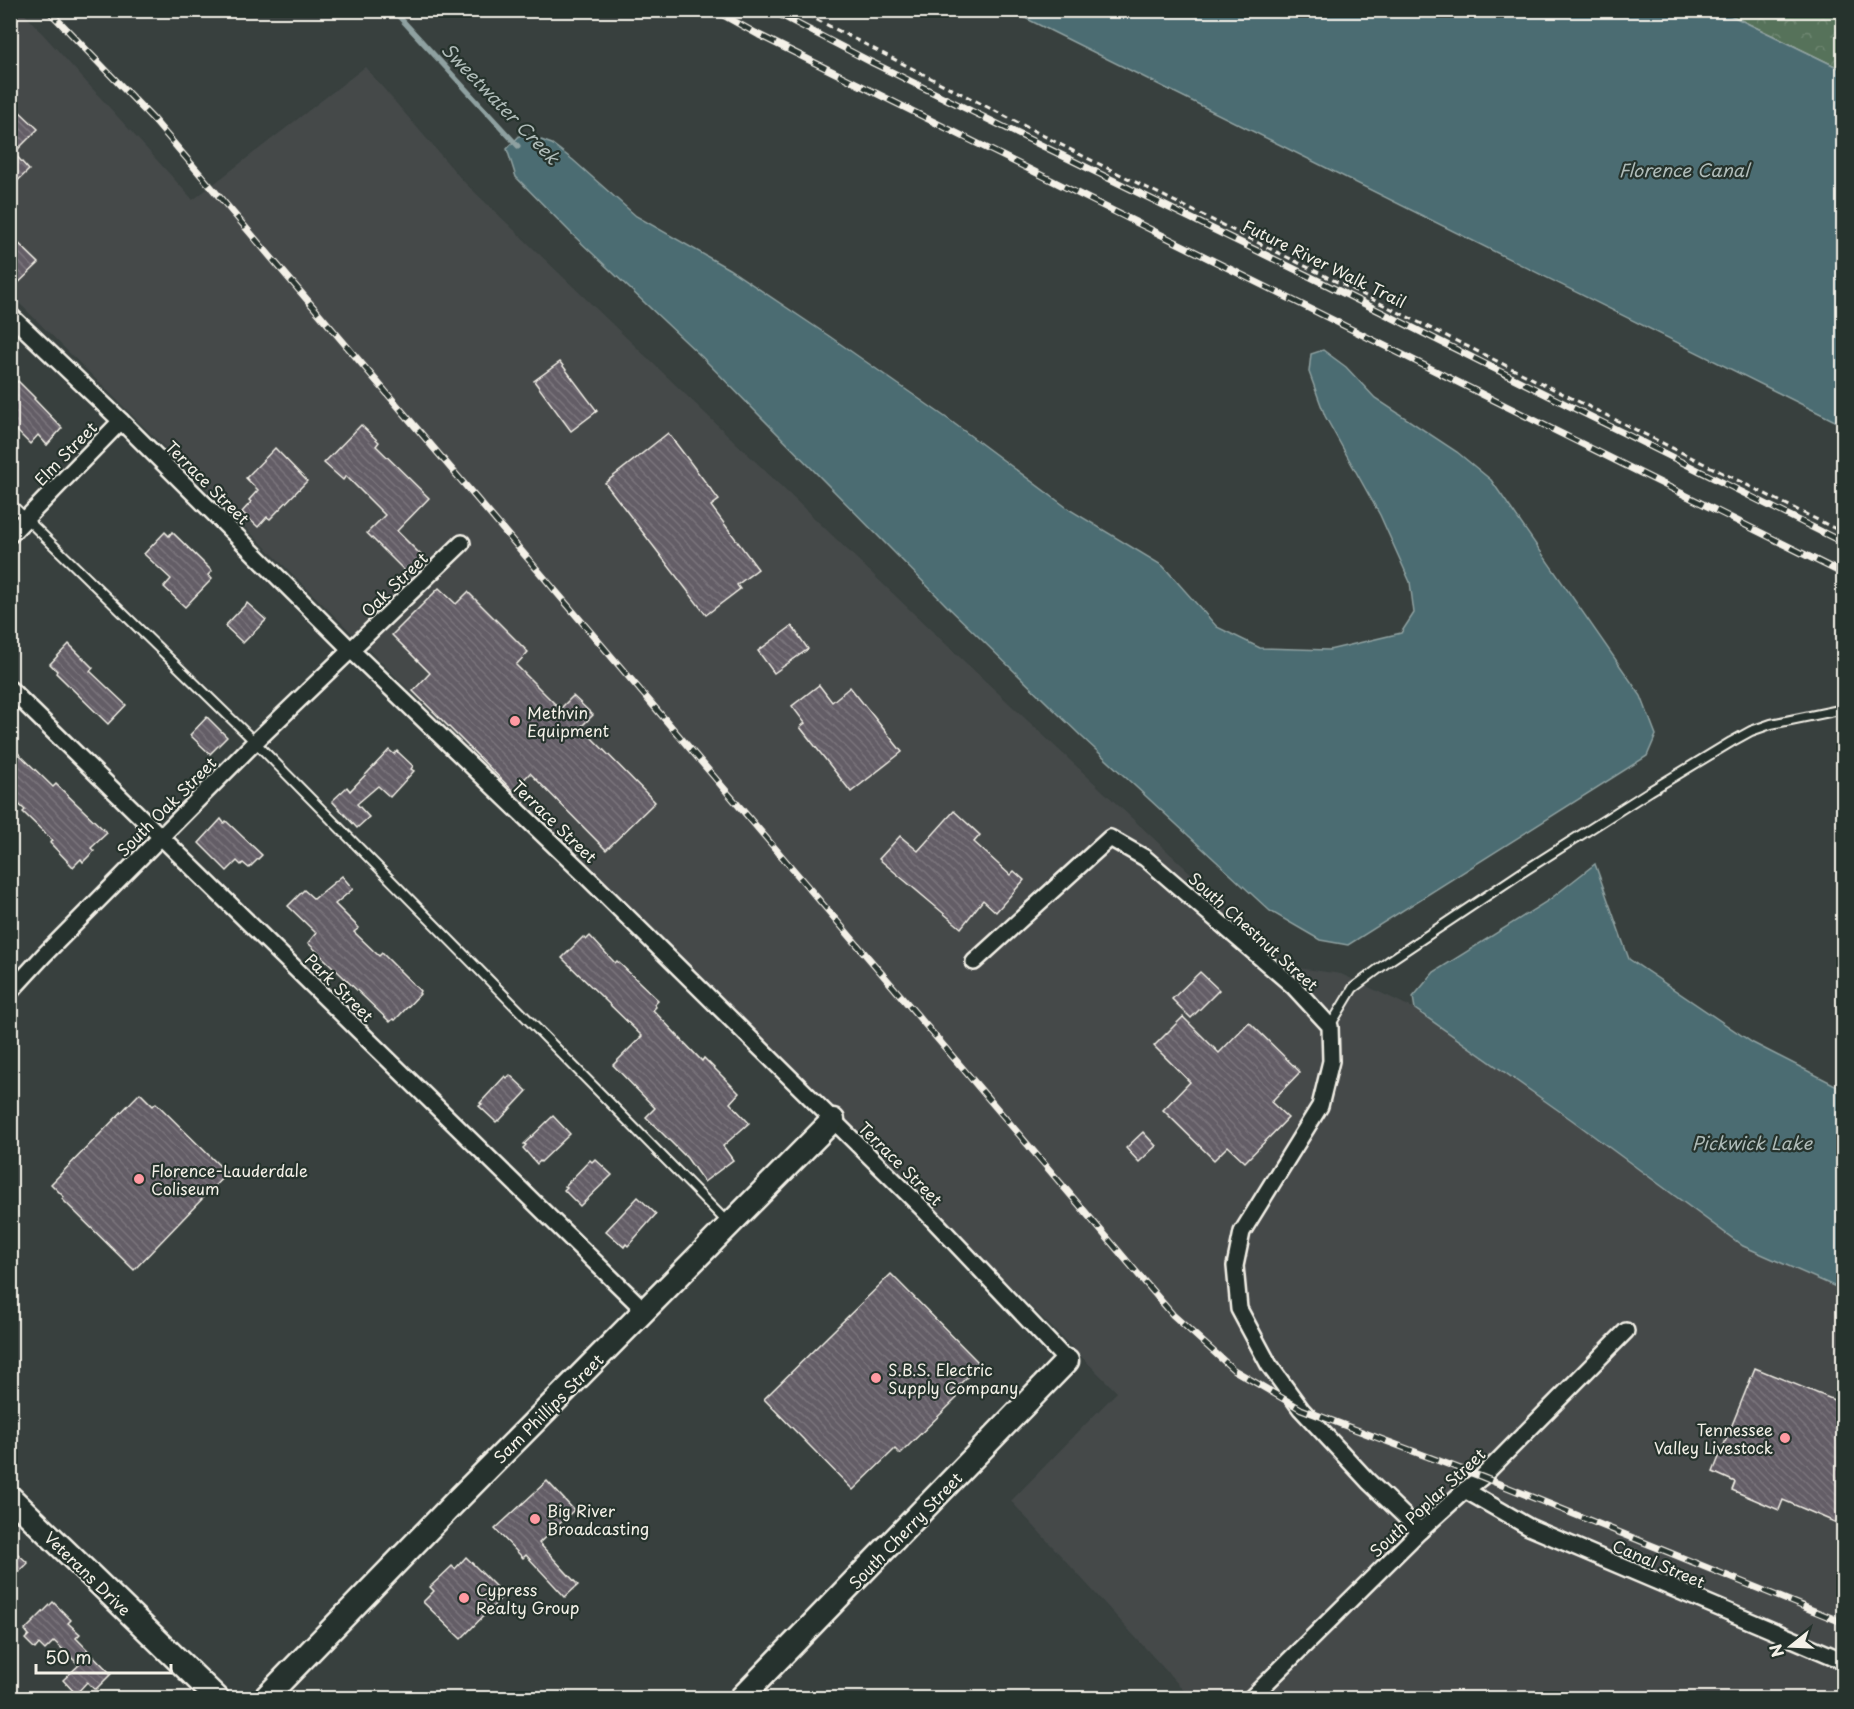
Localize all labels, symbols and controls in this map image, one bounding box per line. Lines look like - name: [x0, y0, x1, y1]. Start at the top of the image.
- water label: Sweetwater Creek: [436, 36, 567, 171]
- water label: Florence Canal: [1619, 156, 1752, 183]
- street label: Future River Walk Trail: [1239, 213, 1411, 313]
- street label: Elm Street: [28, 415, 102, 490]
- street label: Terrace Street: [161, 435, 256, 530]
- street label: Oak Street: [355, 546, 433, 622]
- place label: Methvin Equipment: [527, 700, 610, 742]
- marker: Methvin Equipment: [508, 714, 522, 728]
- street label: South Oak Street: [111, 750, 222, 861]
- street label: Terrace Street: [507, 774, 603, 868]
- street label: South Chestnut Street: [1184, 866, 1324, 996]
- street label: Park Street: [300, 947, 380, 1027]
- street label: Terrace Street: [854, 1116, 949, 1211]
- water label: Pickwick Lake: [1692, 1129, 1813, 1156]
- place label: Florence-Lauderdale Coliseum: [151, 1158, 308, 1200]
- marker: Florence-Lauderdale Coliseum: [132, 1172, 146, 1186]
- street label: Sam Phillips Street: [488, 1347, 609, 1468]
- place label: S.B.S. Electric Supply Company: [888, 1357, 1018, 1399]
- marker: S.B.S. Electric Supply Company: [869, 1371, 883, 1385]
- place label: Tennessee Valley Livestock: [1654, 1417, 1773, 1459]
- marker: Tennessee Valley Livestock: [1778, 1431, 1792, 1445]
- street label: South Poplar Street: [1364, 1442, 1490, 1562]
- street label: South Cherry Street: [843, 1466, 968, 1594]
- place label: Big River Broadcasting: [547, 1498, 649, 1540]
- marker: Big River Broadcasting: [528, 1512, 542, 1526]
- street label: Veterans Drive: [39, 1525, 137, 1621]
- street label: Canal Street: [1609, 1533, 1709, 1593]
- place label: Cypress Realty Group: [476, 1577, 579, 1619]
- marker: Cypress Realty Group: [457, 1591, 471, 1605]
- north arrow: [1761, 1616, 1821, 1676]
- scale bar: [36, 1637, 171, 1675]
- text: N: [1762, 1641, 1789, 1661]
- text: 50 m: [45, 1643, 92, 1670]

